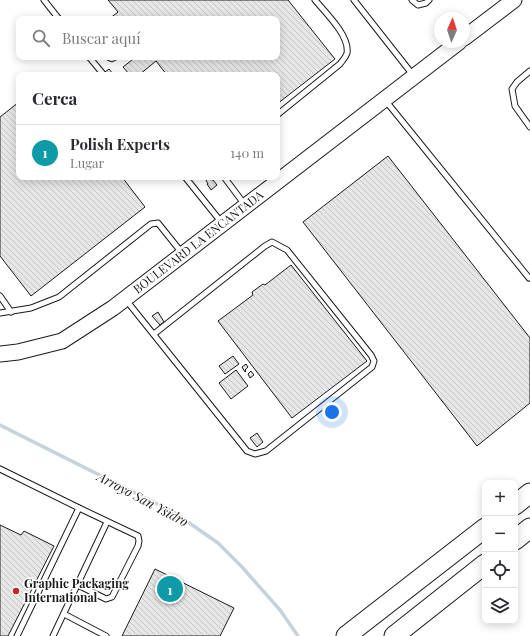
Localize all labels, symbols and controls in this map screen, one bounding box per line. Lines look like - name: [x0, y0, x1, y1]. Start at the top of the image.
- north arrow: [434, 12, 470, 48]
- search box: [16, 16, 280, 60]
- icon: search: [30, 27, 52, 49]
- text: Buscar aquí: [62, 28, 141, 48]
- text: Cerca: [32, 87, 77, 109]
- text: Polish Experts: [70, 134, 170, 154]
- text: 1: [43, 144, 47, 161]
- text: 140 m: [230, 144, 264, 161]
- text: Lugar: [70, 154, 104, 171]
- street label: BOULEVARD LA ENCANTADA: [130, 186, 267, 297]
- your location: [322, 402, 342, 422]
- water label: Arroyo San Ysidro: [93, 466, 192, 530]
- map controls: [482, 480, 518, 624]
- button: +: [482, 480, 518, 516]
- button: −: [482, 516, 518, 552]
- button: locate: [482, 552, 518, 588]
- pin: 1: [157, 574, 183, 604]
- place label: Graphic Packaging International: [24, 575, 129, 605]
- marker: Graphic Packaging International: [11, 586, 21, 596]
- button: layers: [482, 588, 518, 624]

